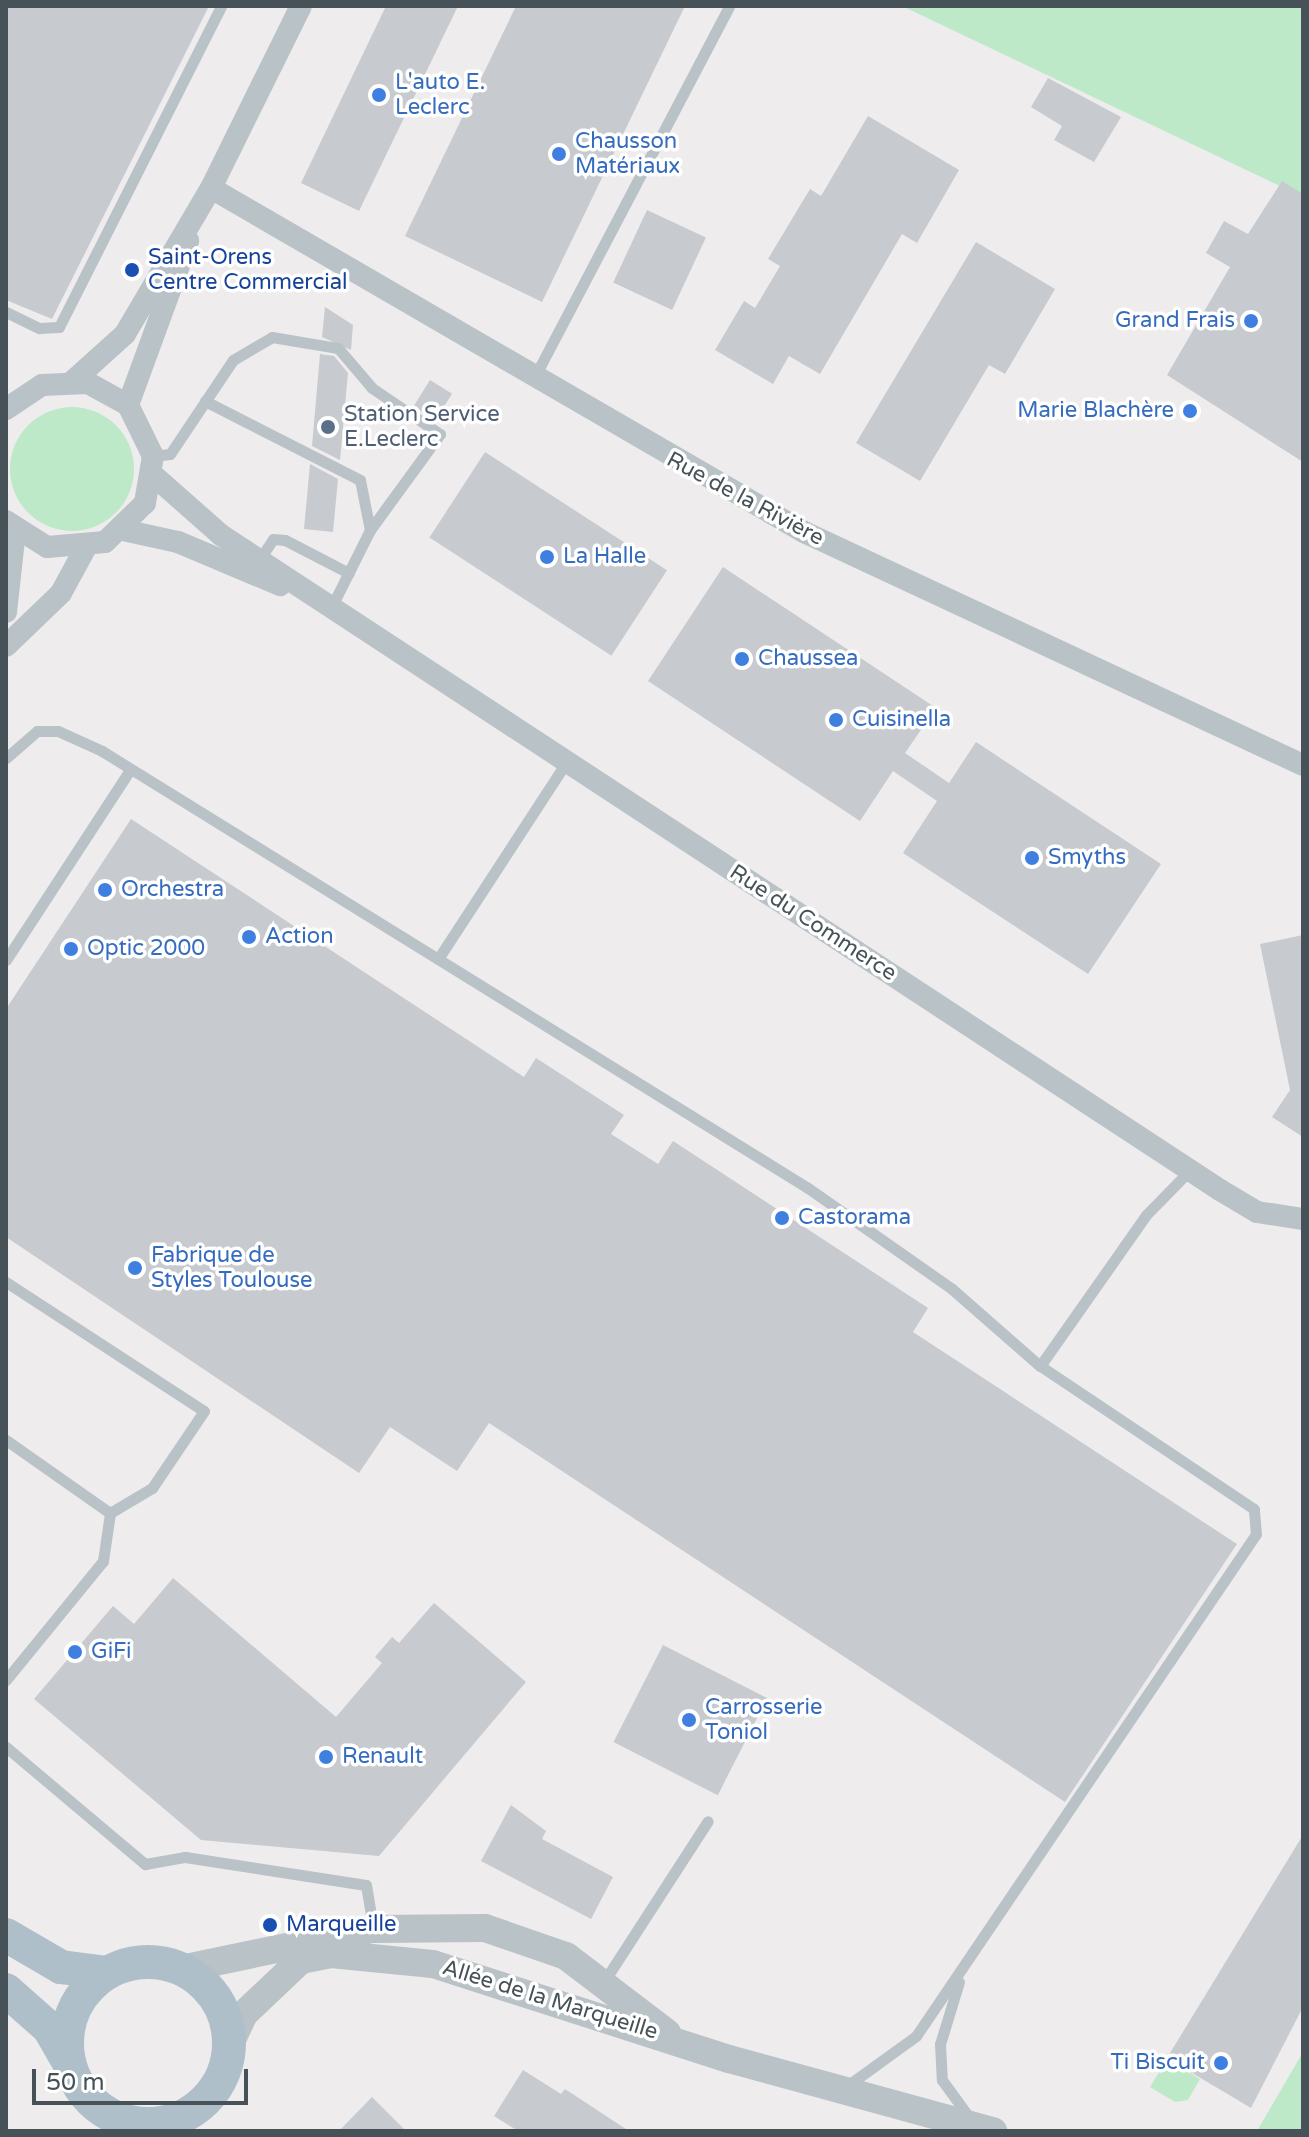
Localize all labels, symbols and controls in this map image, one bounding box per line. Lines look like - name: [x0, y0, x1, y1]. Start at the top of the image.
- place label: L'auto E. Leclerc: [395, 69, 485, 120]
- marker: L'auto E. Leclerc: [370, 86, 388, 104]
- place label: Chausson Matériaux: [575, 128, 680, 180]
- marker: Chausson Matériaux: [550, 145, 568, 163]
- place label: Saint-Orens Centre Commercial: [148, 244, 347, 296]
- marker: Saint-Orens Centre Commercial: [123, 261, 141, 279]
- place label: Grand Frais: [1115, 308, 1235, 334]
- marker: Grand Frais: [1242, 312, 1260, 330]
- place label: Marie Blachère: [1017, 398, 1174, 424]
- place label: Station Service E.Leclerc: [344, 401, 500, 452]
- marker: Marie Blachère: [1181, 402, 1199, 420]
- marker: Station Service E.Leclerc: [319, 418, 337, 436]
- street label: Rue de la Rivière: [662, 446, 828, 552]
- place label: La Halle: [563, 544, 646, 570]
- marker: La Halle: [538, 548, 556, 566]
- place label: Chaussea: [758, 646, 858, 672]
- marker: Chaussea: [733, 650, 751, 668]
- place label: Cuisinella: [852, 707, 951, 733]
- marker: Cuisinella: [827, 711, 845, 729]
- place label: Smyths: [1048, 845, 1126, 871]
- marker: Smyths: [1023, 849, 1041, 867]
- street label: Rue du Commerce: [725, 859, 901, 987]
- place label: Orchestra: [121, 877, 224, 903]
- marker: Orchestra: [96, 881, 114, 899]
- place label: Action: [265, 924, 334, 950]
- marker: Action: [240, 928, 258, 946]
- place label: Optic 2000: [87, 936, 205, 962]
- marker: Optic 2000: [62, 940, 80, 958]
- place label: Castorama: [798, 1205, 911, 1231]
- marker: Castorama: [773, 1209, 791, 1227]
- place label: Fabrique de Styles Toulouse: [151, 1242, 312, 1294]
- marker: Fabrique de Styles Toulouse: [126, 1259, 144, 1277]
- place label: GiFi: [91, 1639, 132, 1665]
- marker: GiFi: [66, 1643, 84, 1661]
- place label: Carrosserie Toniol: [705, 1694, 822, 1746]
- marker: Carrosserie Toniol: [680, 1711, 698, 1729]
- place label: Renault: [342, 1744, 423, 1770]
- marker: Renault: [317, 1748, 335, 1766]
- place label: Marqueille: [286, 1912, 396, 1938]
- marker: Marqueille: [261, 1916, 279, 1934]
- street label: Allée de la Marqueille: [439, 1955, 661, 2045]
- place label: Ti Biscuit: [1111, 2050, 1205, 2076]
- scale bar: [36, 2053, 252, 2103]
- marker: Ti Biscuit: [1212, 2054, 1230, 2072]
- text: 50 m: [46, 2068, 104, 2097]

